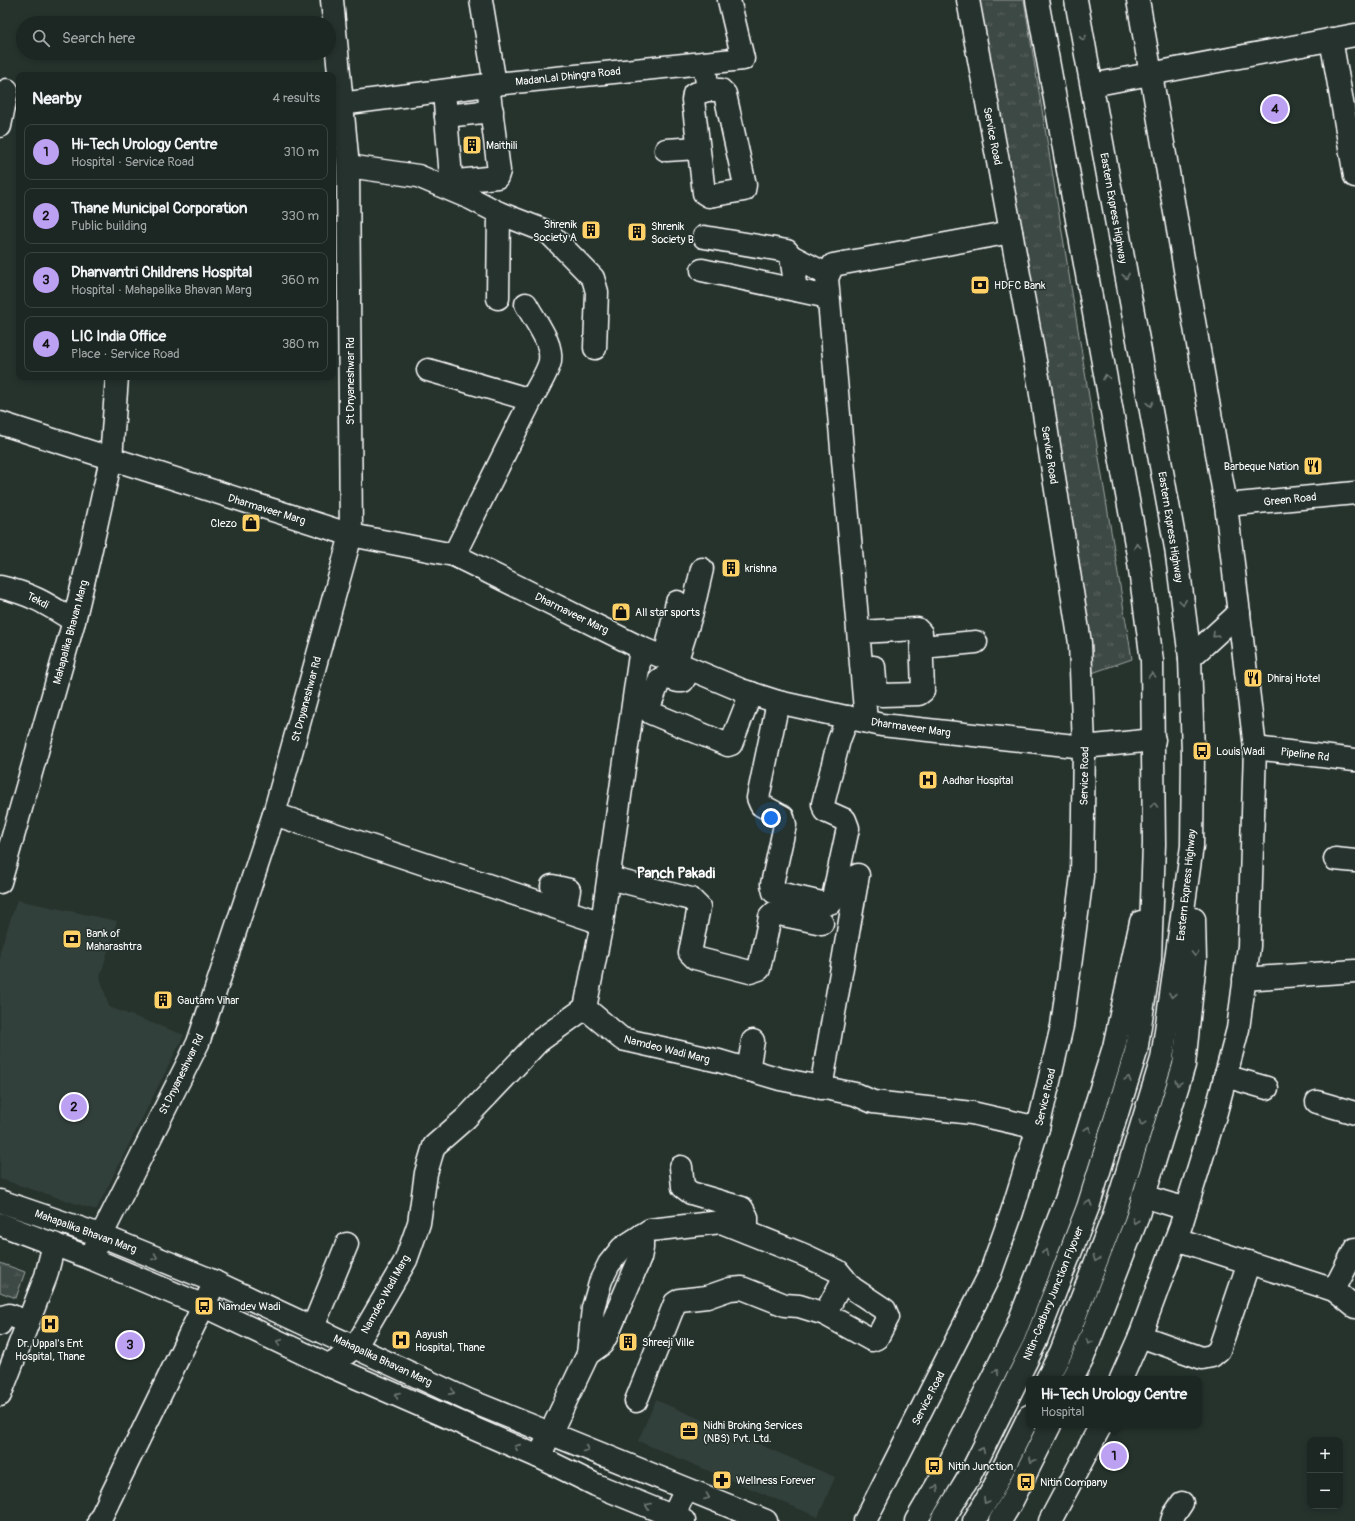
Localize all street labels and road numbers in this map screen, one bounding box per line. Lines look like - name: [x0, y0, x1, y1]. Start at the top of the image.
- street label: MadanLal Dhingra Road: [515, 65, 621, 88]
- street label: Service Road: [981, 106, 1005, 166]
- street label: Eastern Express Highway: [1097, 152, 1130, 265]
- street label: St Dnyaneshwar Rd: [344, 337, 357, 425]
- street label: Service Road: [1038, 425, 1061, 485]
- street label: Eastern Express Highway: [1155, 471, 1186, 584]
- street label: Green Road: [1263, 490, 1317, 509]
- street label: Dharmaveer Marg: [226, 491, 308, 528]
- street label: Mahapalika Bhavan Marg: [50, 578, 91, 686]
- street label: Tekdi: [25, 589, 51, 612]
- street label: Dharmaveer Marg: [533, 590, 611, 637]
- street label: St Dnyaneshwar Rd: [289, 655, 324, 743]
- street label: Dharmaveer Marg: [870, 715, 952, 740]
- street label: Pipeline Rd: [1280, 745, 1330, 764]
- street label: Service Road: [1077, 746, 1092, 806]
- street label: Eastern Express Highway: [1174, 828, 1199, 942]
- street label: St Dnyaneshwar Rd: [156, 1032, 207, 1117]
- street label: Namdeo Wadi Marg: [622, 1032, 712, 1067]
- street label: Service Road: [1033, 1067, 1058, 1127]
- street label: Mahapalika Bhavan Marg: [33, 1207, 139, 1256]
- street label: Nitin-Cadbury Junction Flyover: [1021, 1224, 1086, 1362]
- street label: Namdeo Wadi Marg: [358, 1252, 413, 1336]
- street label: Mahapalika Bhavan Marg: [331, 1332, 435, 1389]
- street label: Service Road: [909, 1369, 948, 1427]

